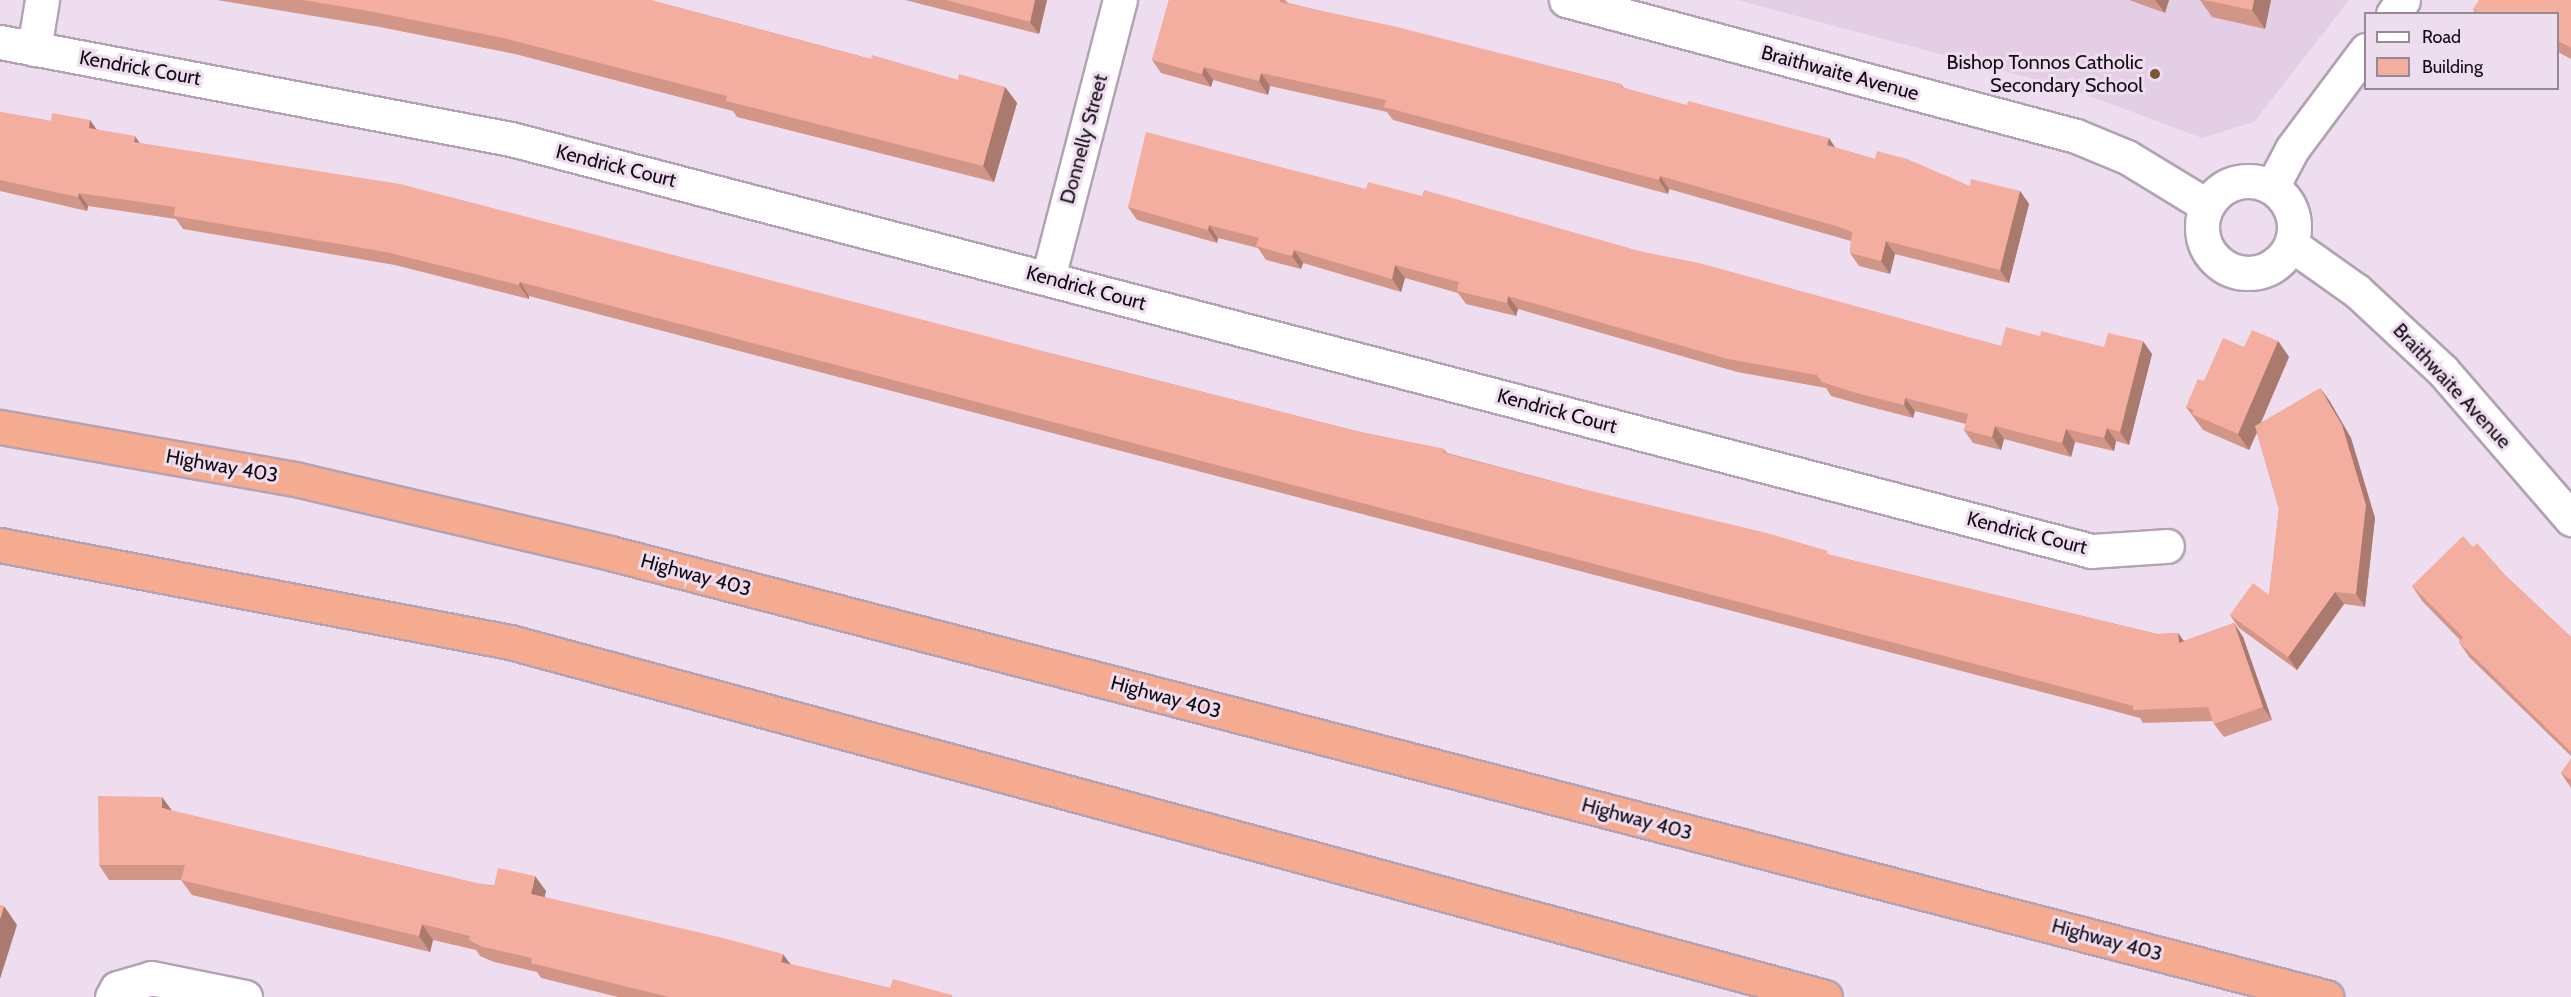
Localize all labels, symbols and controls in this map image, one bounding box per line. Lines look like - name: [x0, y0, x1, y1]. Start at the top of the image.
- legend: [2364, 12, 2559, 90]
- text: Road: [2422, 26, 2461, 48]
- street label: Braithwaite Avenue: [1758, 40, 1922, 106]
- street label: Kendrick Court: [77, 46, 203, 90]
- place label: Bishop Tonnos Catholic Secondary School: [1947, 51, 2143, 98]
- text: Building: [2422, 56, 2483, 78]
- marker: Bishop Tonnos Catholic Secondary School: [2148, 67, 2162, 81]
- street label: Donnelly Street: [1055, 72, 1113, 206]
- street label: Kendrick Court: [554, 139, 678, 193]
- street label: Kendrick Court: [1024, 261, 1148, 315]
- street label: Braithwaite Avenue: [2388, 318, 2516, 454]
- street label: Kendrick Court: [1495, 384, 1619, 438]
- street label: Highway 403: [164, 444, 280, 488]
- street label: Kendrick Court: [1965, 506, 2089, 560]
- street label: Highway 403: [638, 549, 754, 601]
- street label: Highway 403: [1108, 671, 1224, 723]
- street label: Highway 403: [1579, 793, 1695, 845]
- street label: Highway 403: [2049, 914, 2165, 966]

